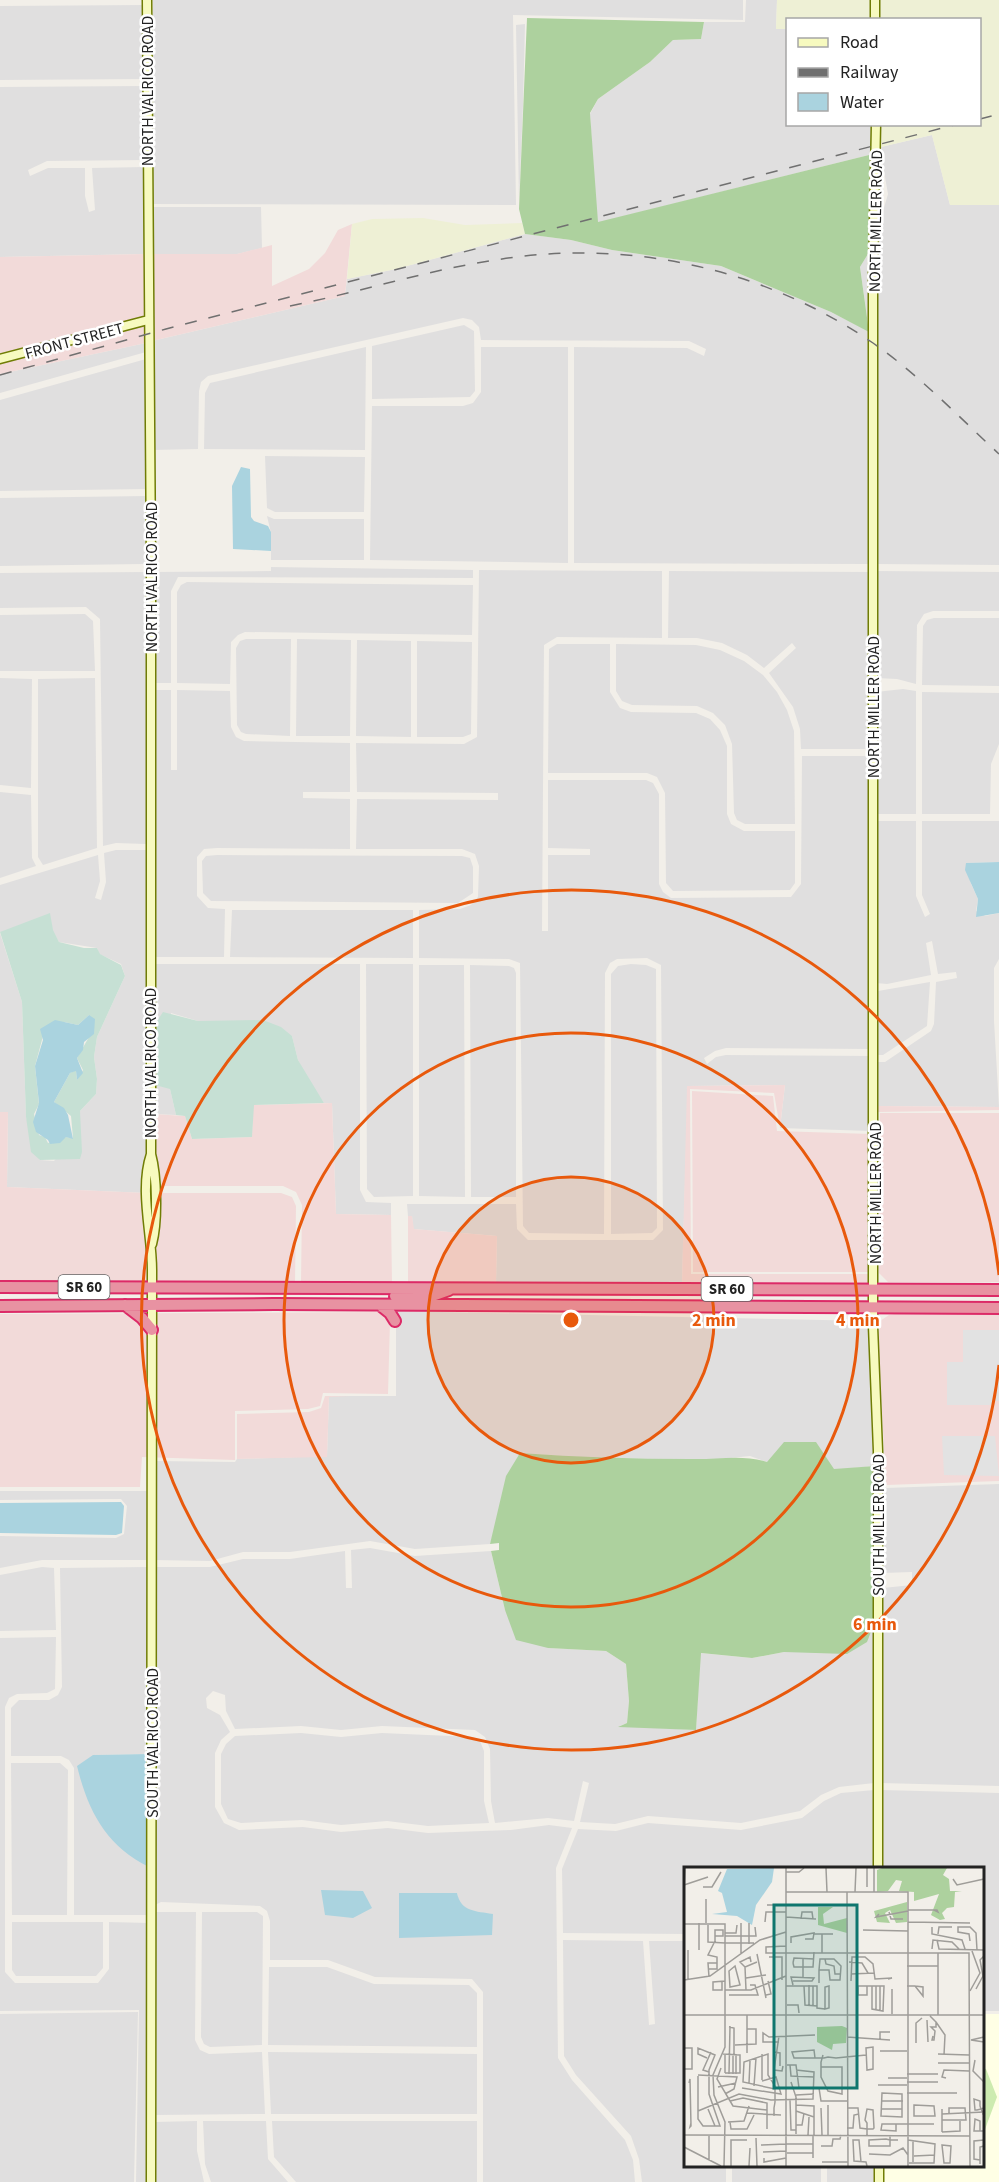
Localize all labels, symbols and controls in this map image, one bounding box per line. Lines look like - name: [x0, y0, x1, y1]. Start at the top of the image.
- street label: NORTH VALRICO ROAD: [137, 16, 159, 166]
- legend: [786, 18, 981, 126]
- text: Road: [840, 30, 879, 55]
- text: Railway: [840, 60, 899, 85]
- text: Water: [840, 90, 884, 115]
- street label: NORTH MILLER ROAD: [864, 150, 888, 292]
- street label: FRONT STREET: [23, 317, 126, 365]
- street label: NORTH VALRICO ROAD: [141, 502, 163, 652]
- street label: NORTH MILLER ROAD: [863, 636, 885, 778]
- street label: NORTH VALRICO ROAD: [140, 988, 162, 1138]
- street label: NORTH MILLER ROAD: [865, 1122, 887, 1264]
- road number: SR 60: [58, 1275, 110, 1299]
- road number: SR 60: [702, 1277, 752, 1301]
- text: 2 min: [692, 1308, 736, 1333]
- text: 4 min: [836, 1308, 880, 1333]
- centre of rings: [561, 1310, 581, 1330]
- street label: SOUTH MILLER ROAD: [868, 1454, 890, 1596]
- text: 6 min: [853, 1612, 897, 1637]
- street label: SOUTH VALRICO ROAD: [142, 1668, 164, 1818]
- inset map: [684, 1867, 984, 2167]

